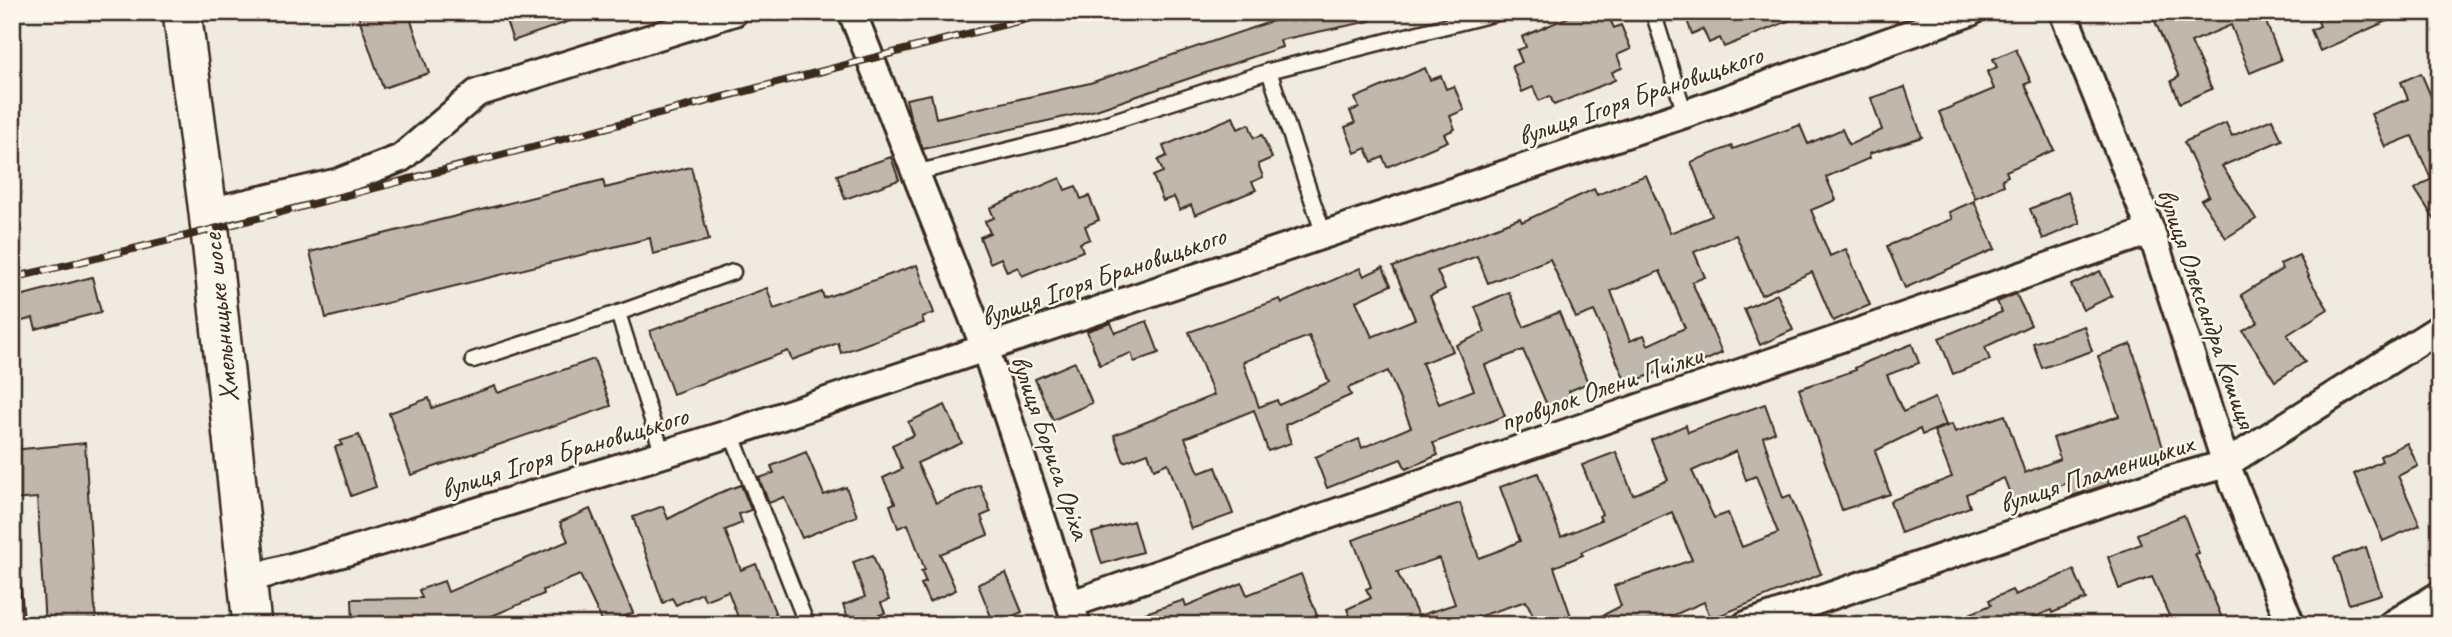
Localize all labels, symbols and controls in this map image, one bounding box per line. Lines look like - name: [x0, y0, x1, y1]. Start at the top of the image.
- street label: вулиця Ігоря Брановицького: [1513, 36, 1769, 153]
- street label: вулиця Олександра Кошиця: [2150, 184, 2265, 435]
- street label: вулиця Ігоря Брановицького: [976, 217, 1232, 334]
- street label: Хмельницьке шосе: [194, 230, 246, 404]
- street label: провулок Олени Пчілки: [1495, 336, 1708, 439]
- street label: вулиця Бориса Оріха: [1003, 350, 1099, 545]
- street label: вулиця Ігоря Брановицького: [436, 397, 694, 506]
- street label: вулиця Пламеницьких: [1995, 424, 2200, 521]

